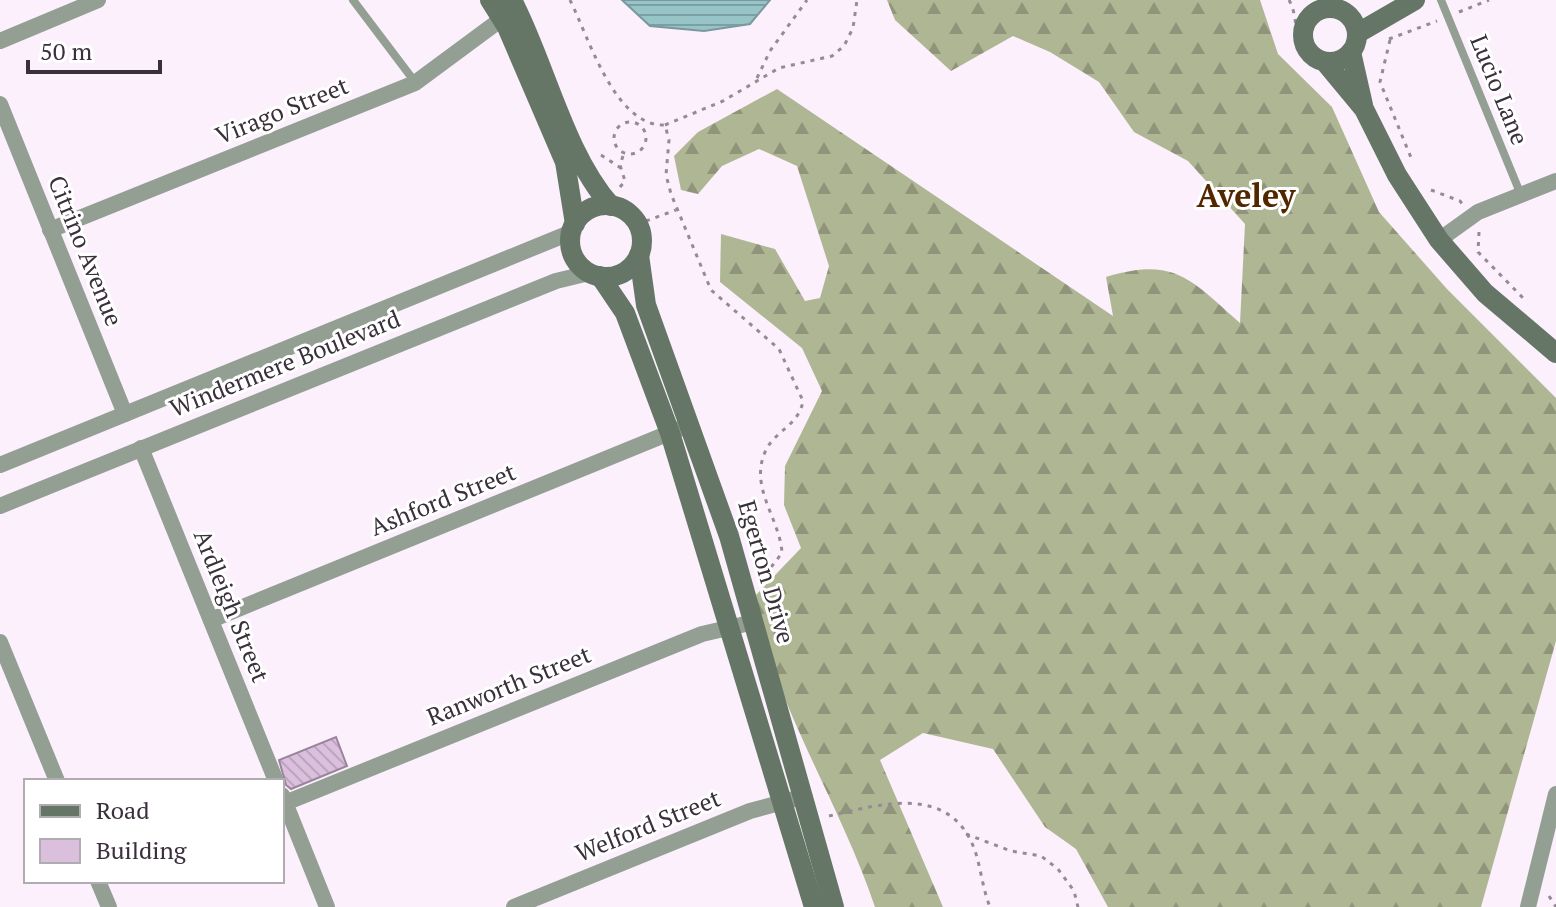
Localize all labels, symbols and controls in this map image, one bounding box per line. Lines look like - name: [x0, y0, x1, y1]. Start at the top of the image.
- scale bar: [28, 24, 160, 74]
- street label: Lucio Lane: [1463, 30, 1537, 149]
- text: 50 m: [40, 35, 92, 67]
- street label: Virago Street: [210, 69, 353, 151]
- street label: Citrino Avenue: [41, 171, 131, 331]
- district label: Aveley: [1196, 174, 1297, 216]
- street label: Windermere Boulevard: [165, 302, 405, 424]
- street label: Ashford Street: [365, 455, 520, 543]
- street label: Egerton Drive: [731, 496, 803, 647]
- street label: Ardleigh Street: [187, 525, 277, 687]
- street label: Ranworth Street: [422, 638, 595, 733]
- legend: [24, 779, 284, 883]
- street label: Welford Street: [570, 781, 725, 869]
- text: Road: [96, 794, 150, 826]
- text: Building: [96, 834, 187, 866]

